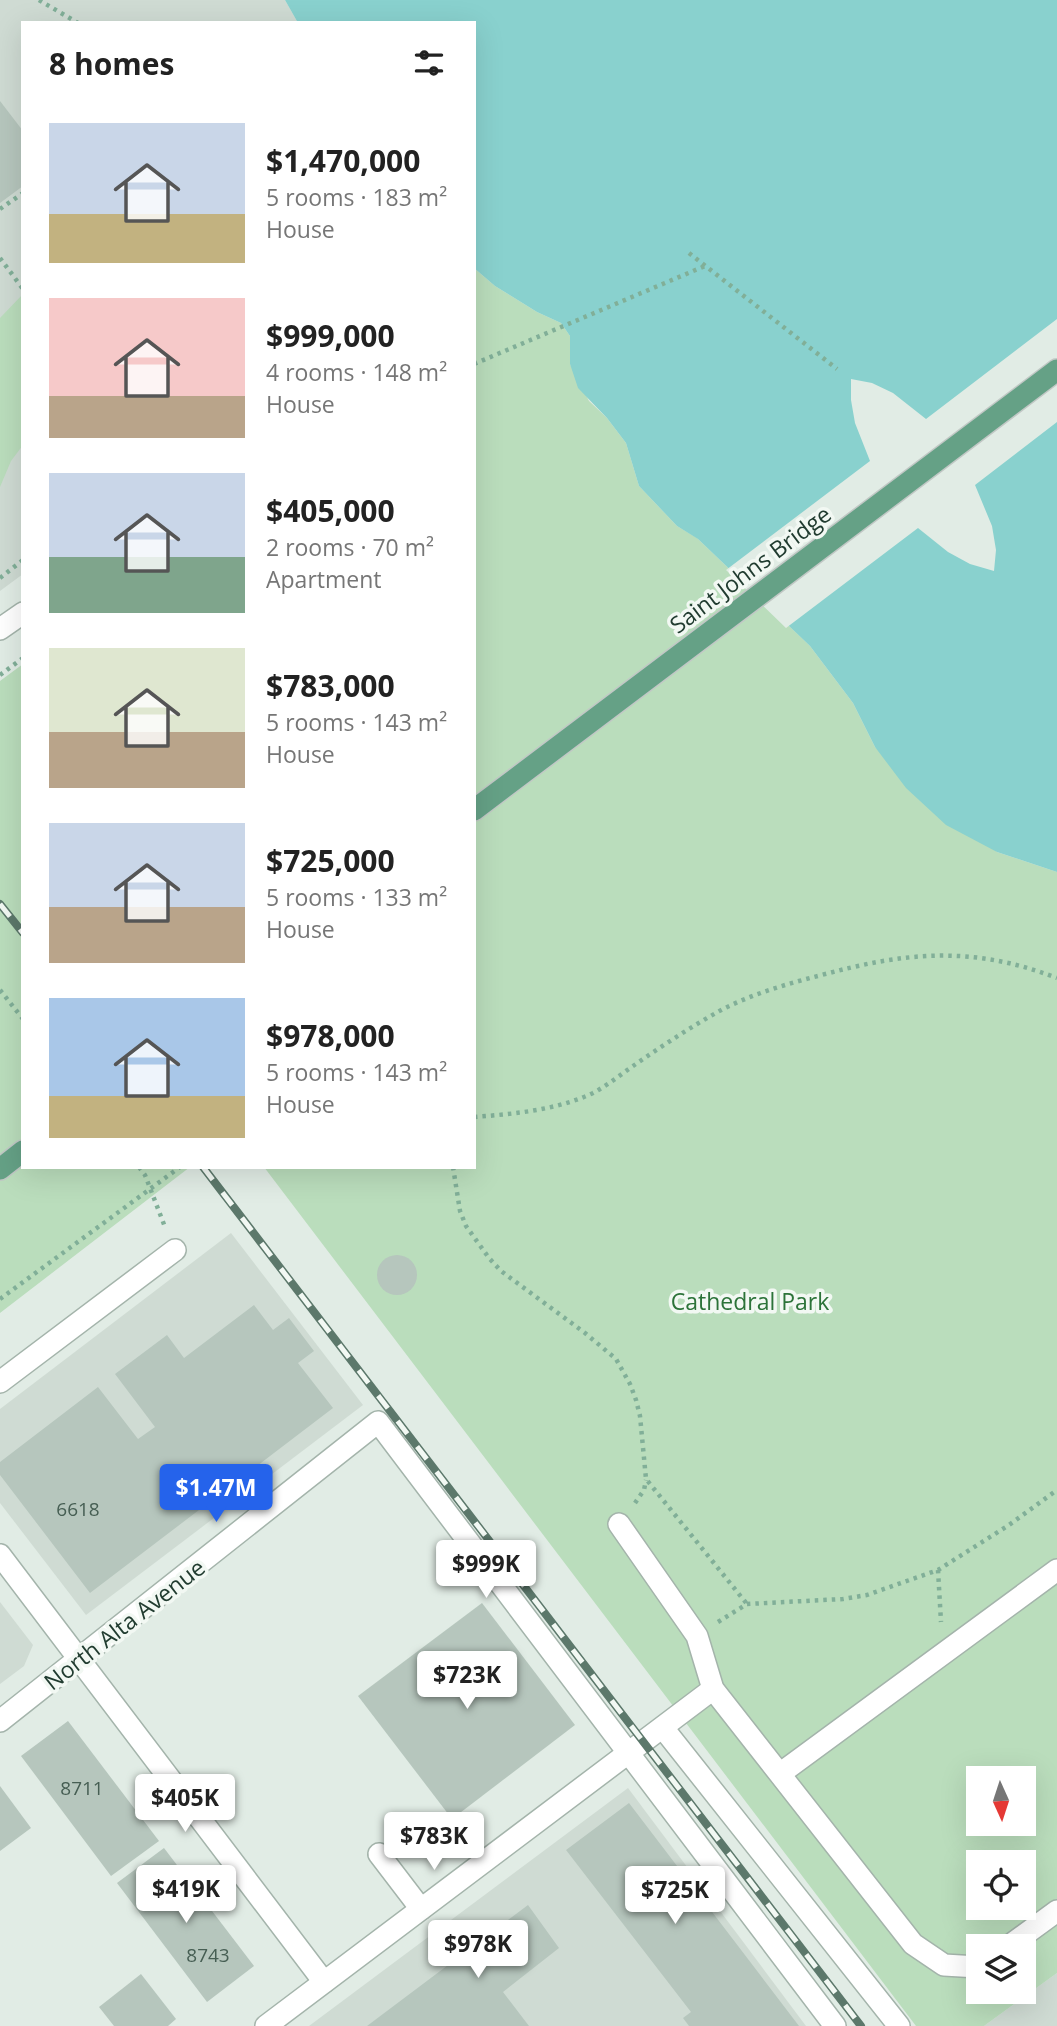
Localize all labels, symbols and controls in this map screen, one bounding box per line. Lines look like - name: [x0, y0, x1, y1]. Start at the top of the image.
- text: 8 homes: [49, 43, 174, 84]
- icon: filters: [410, 44, 448, 82]
- text: $1,470,000: [266, 140, 420, 181]
- icon: home: [105, 151, 189, 235]
- text: 5 rooms · 183 m²: [266, 181, 447, 213]
- text: House: [266, 213, 335, 245]
- text: $999,000: [266, 315, 395, 356]
- icon: home: [105, 326, 189, 410]
- text: 4 rooms · 148 m²: [266, 356, 447, 388]
- text: House: [266, 388, 335, 420]
- text: $405,000: [266, 490, 395, 531]
- street label: Saint Johns Bridge: [663, 498, 837, 640]
- icon: home: [105, 501, 189, 585]
- text: 2 rooms · 70 m²: [266, 531, 434, 563]
- text: Apartment: [266, 563, 382, 595]
- text: $783,000: [266, 665, 395, 706]
- icon: home: [105, 676, 189, 760]
- text: 5 rooms · 143 m²: [266, 706, 447, 738]
- text: House: [266, 738, 335, 770]
- text: $725,000: [266, 840, 395, 881]
- icon: home: [105, 851, 189, 935]
- text: 5 rooms · 133 m²: [266, 881, 447, 913]
- text: House: [266, 913, 335, 945]
- text: $978,000: [266, 1015, 395, 1056]
- icon: home: [105, 1026, 189, 1110]
- text: 5 rooms · 143 m²: [266, 1056, 447, 1088]
- text: House: [266, 1088, 335, 1120]
- park label: Cathedral Park: [671, 1285, 829, 1317]
- pin: $1.47M: [159, 1464, 273, 1524]
- text: $1.47M: [176, 1471, 256, 1503]
- house number: 6618: [56, 1496, 100, 1522]
- pin: $999K: [437, 1540, 535, 1600]
- text: $999K: [452, 1547, 520, 1579]
- street label: North Alta Avenue: [37, 1551, 211, 1697]
- pin: $723K: [418, 1652, 516, 1711]
- text: $723K: [433, 1658, 501, 1690]
- north arrow: [966, 1766, 1036, 1836]
- map controls: [966, 1766, 1036, 2004]
- pin: $405K: [136, 1774, 234, 1834]
- house number: 8711: [60, 1775, 104, 1801]
- text: $405K: [151, 1781, 219, 1813]
- pin: $783K: [385, 1812, 483, 1872]
- text: $783K: [400, 1819, 468, 1851]
- button: locate: [966, 1850, 1036, 1920]
- pin: $419K: [137, 1866, 235, 1925]
- pin: $725K: [626, 1867, 724, 1926]
- text: $419K: [152, 1872, 220, 1904]
- text: $725K: [641, 1873, 709, 1905]
- pin: $978K: [429, 1920, 527, 1980]
- text: $978K: [444, 1927, 512, 1959]
- button: layers: [966, 1934, 1036, 2004]
- house number: 8743: [186, 1942, 230, 1968]

